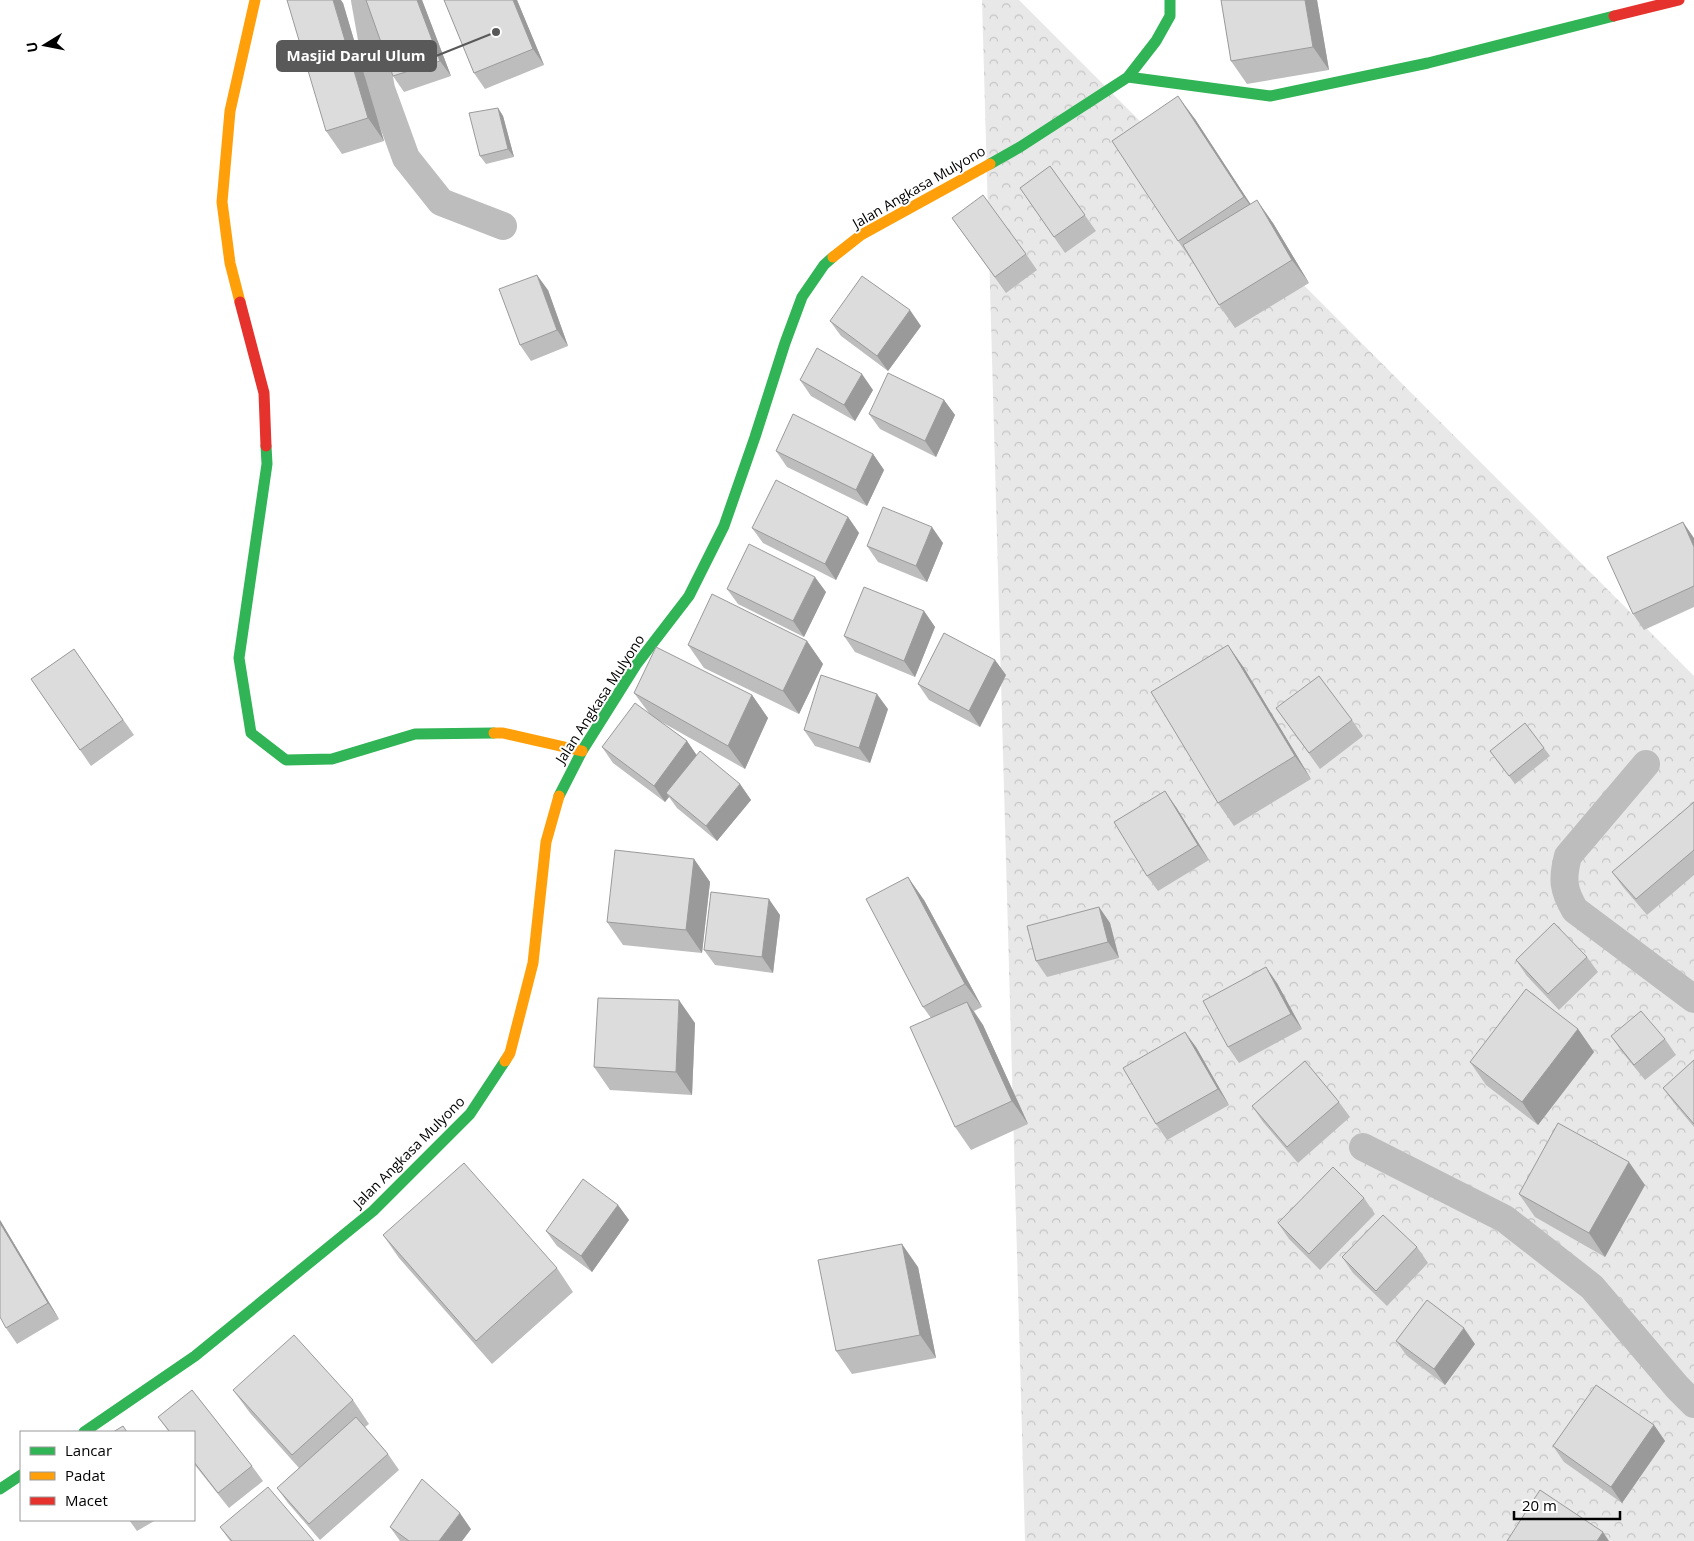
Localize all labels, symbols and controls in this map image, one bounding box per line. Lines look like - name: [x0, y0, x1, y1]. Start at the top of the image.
- north arrow: [20, 20, 70, 70]
- text: U: [21, 40, 42, 54]
- callout: Masjid Darul Ulum: [277, 41, 436, 71]
- text: Masjid Darul Ulum: [286, 45, 426, 65]
- street label: Jalan Angkasa Mulyono: [847, 141, 989, 233]
- street label: Jalan Angkasa Mulyono: [550, 630, 649, 769]
- street label: Jalan Angkasa Mulyono: [347, 1092, 469, 1213]
- legend: [20, 1431, 195, 1521]
- text: Lancar: [65, 1440, 112, 1460]
- text: Padat: [65, 1465, 105, 1485]
- scale bar: [1514, 1488, 1620, 1520]
- text: Macet: [65, 1490, 108, 1510]
- text: 20 m: [1522, 1495, 1557, 1515]

